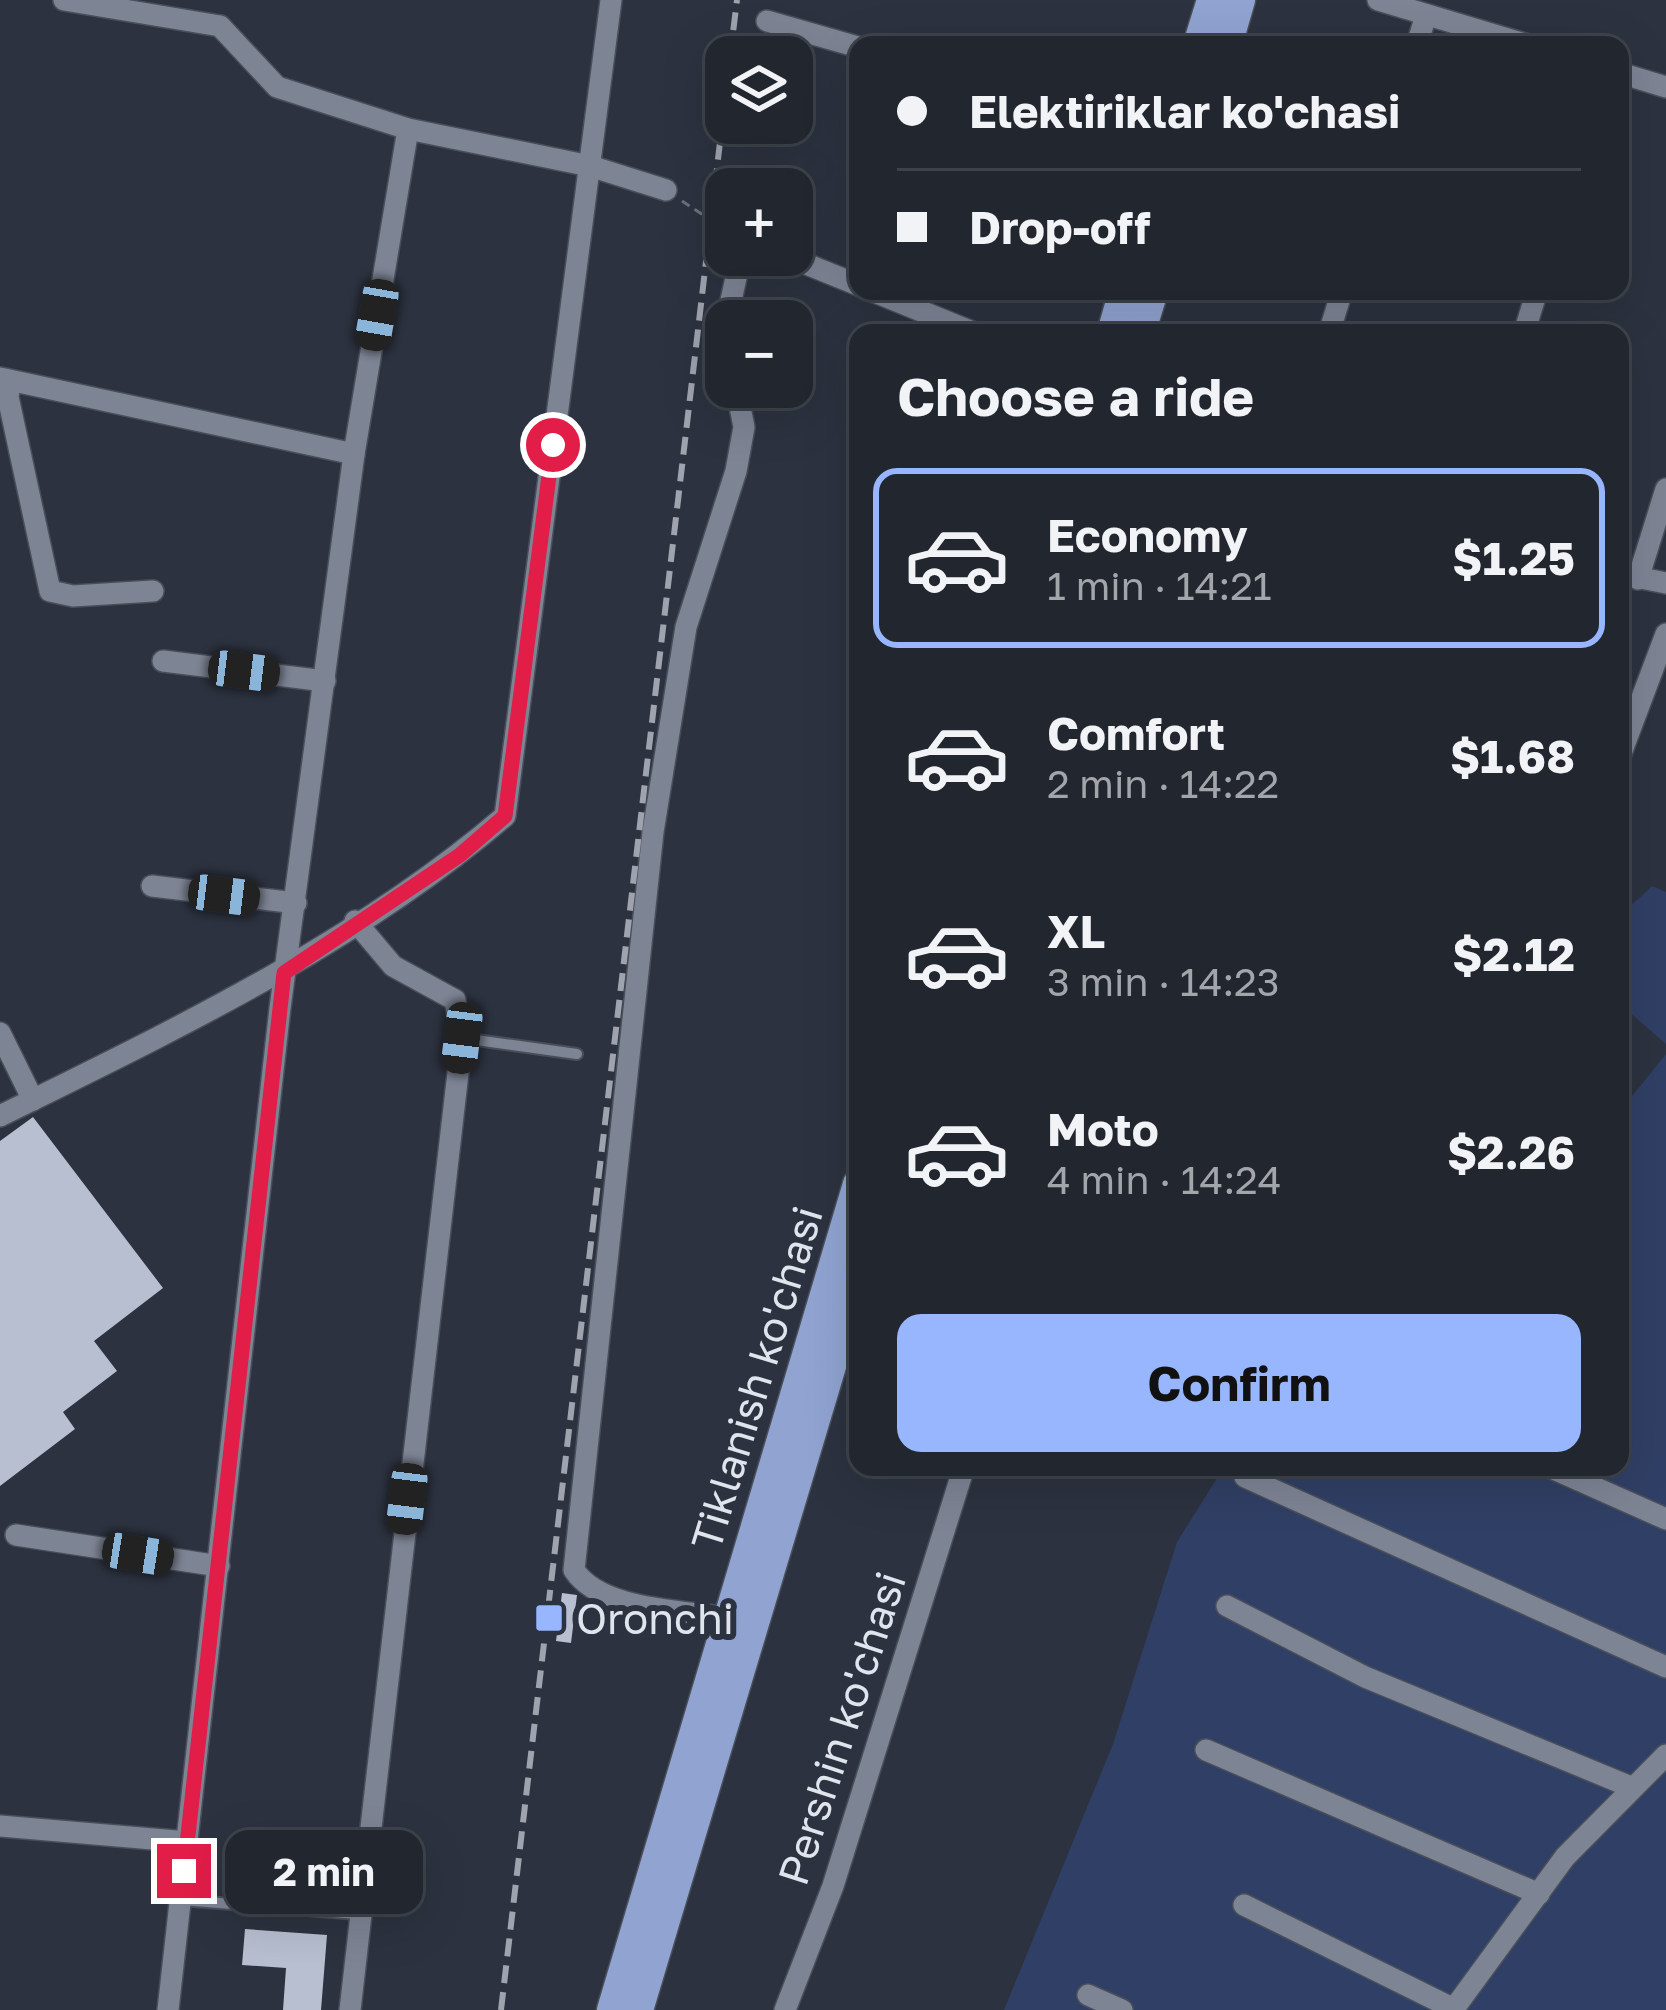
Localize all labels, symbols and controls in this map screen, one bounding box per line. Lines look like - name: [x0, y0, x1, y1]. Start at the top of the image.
- map controls: [705, 36, 813, 408]
- button: layers: [705, 36, 813, 144]
- text: Elektiriklar ko'chasi: [969, 84, 1400, 138]
- button: +: [705, 168, 813, 276]
- text: Drop-off: [969, 200, 1150, 254]
- car: [353, 276, 401, 354]
- button: −: [705, 300, 813, 408]
- text: Choose a ride: [897, 363, 1254, 428]
- route start: [526, 418, 580, 472]
- icon: car: [903, 504, 1011, 612]
- text: Economy: [1047, 508, 1248, 562]
- text: $1.25: [1452, 531, 1575, 585]
- text: 1 min · 14:21: [1047, 562, 1272, 609]
- car: [206, 649, 282, 693]
- icon: car: [903, 702, 1011, 810]
- text: Comfort: [1047, 706, 1225, 760]
- text: $1.68: [1450, 729, 1575, 783]
- text: 2 min · 14:22: [1047, 760, 1279, 807]
- car: [186, 873, 262, 917]
- icon: car: [903, 900, 1011, 1008]
- text: XL: [1047, 904, 1105, 958]
- text: $2.12: [1452, 927, 1575, 981]
- text: 3 min · 14:23: [1047, 958, 1280, 1005]
- car: [440, 1000, 484, 1076]
- icon: car: [903, 1098, 1011, 1206]
- text: Moto: [1047, 1102, 1159, 1156]
- text: $2.26: [1447, 1125, 1575, 1179]
- text: 4 min · 14:24: [1047, 1156, 1282, 1203]
- street label: Tiklanish ko'chasi: [680, 1200, 832, 1556]
- button: Confirm: [897, 1314, 1581, 1452]
- car: [385, 1461, 429, 1537]
- car: [100, 1531, 176, 1577]
- street label: Pershin ko'chasi: [767, 1565, 915, 1891]
- place label: Oronchi: [576, 1593, 734, 1643]
- marker: Oronchi: [533, 1602, 565, 1634]
- callout: 2 min: [226, 1829, 424, 1913]
- route end: [157, 1844, 211, 1898]
- text: 2 min: [273, 1848, 375, 1895]

